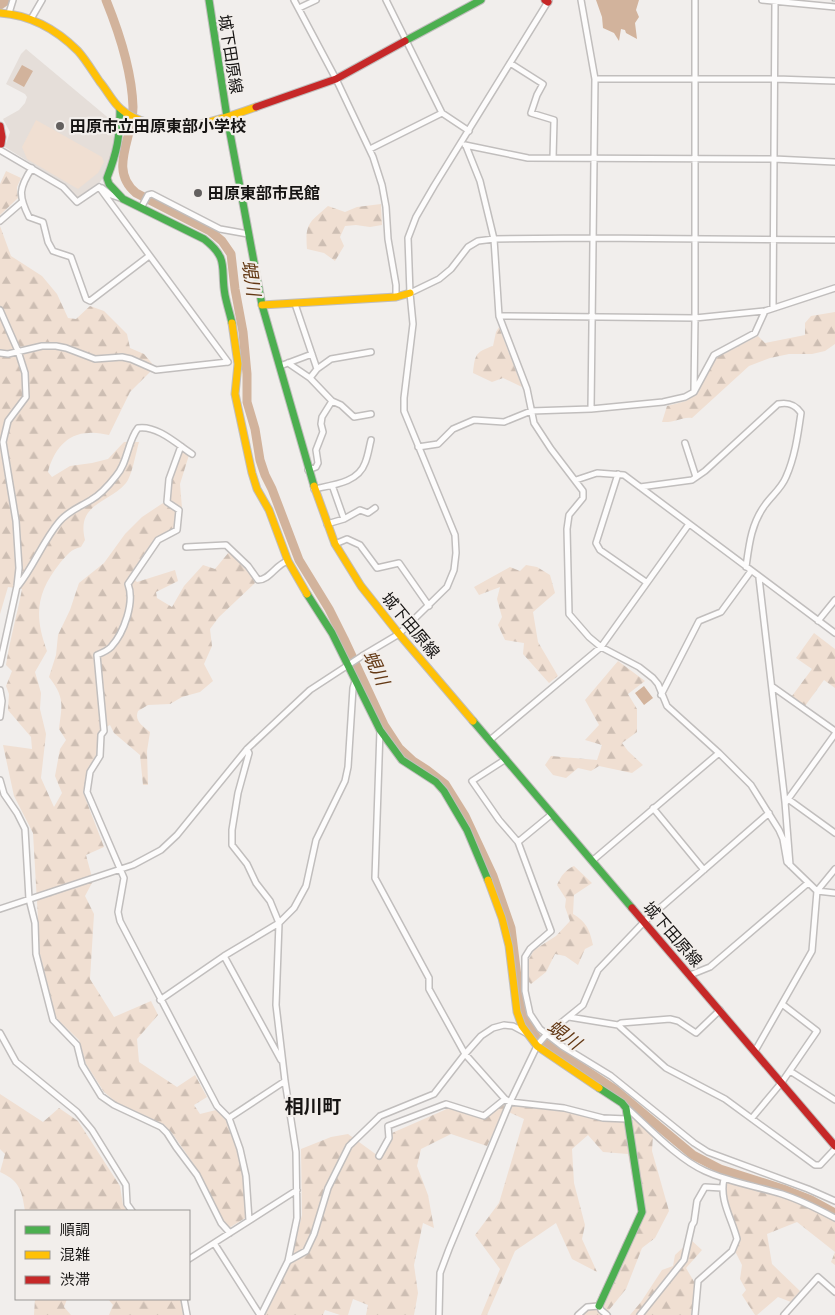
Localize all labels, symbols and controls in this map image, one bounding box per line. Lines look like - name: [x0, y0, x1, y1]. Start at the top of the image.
- street label: 城下田原線: [213, 13, 248, 95]
- place label: 田原市立田原東部小学校: [70, 115, 246, 138]
- marker: 田原市立田原東部小学校: [54, 120, 66, 132]
- place label: 田原東部市民館: [208, 182, 320, 205]
- marker: 田原東部市民館: [192, 187, 204, 199]
- water label: 蜆川: [236, 258, 267, 300]
- street label: 城下田原線: [376, 587, 445, 663]
- water label: 蜆川: [358, 646, 396, 691]
- street label: 城下田原線: [638, 897, 708, 972]
- water label: 蜆川: [542, 1014, 588, 1056]
- district label: 相川町: [284, 1093, 342, 1120]
- legend: [15, 1210, 190, 1300]
- text: 順調: [60, 1219, 90, 1240]
- text: 混雑: [60, 1244, 90, 1265]
- text: 渋滞: [60, 1269, 90, 1290]

